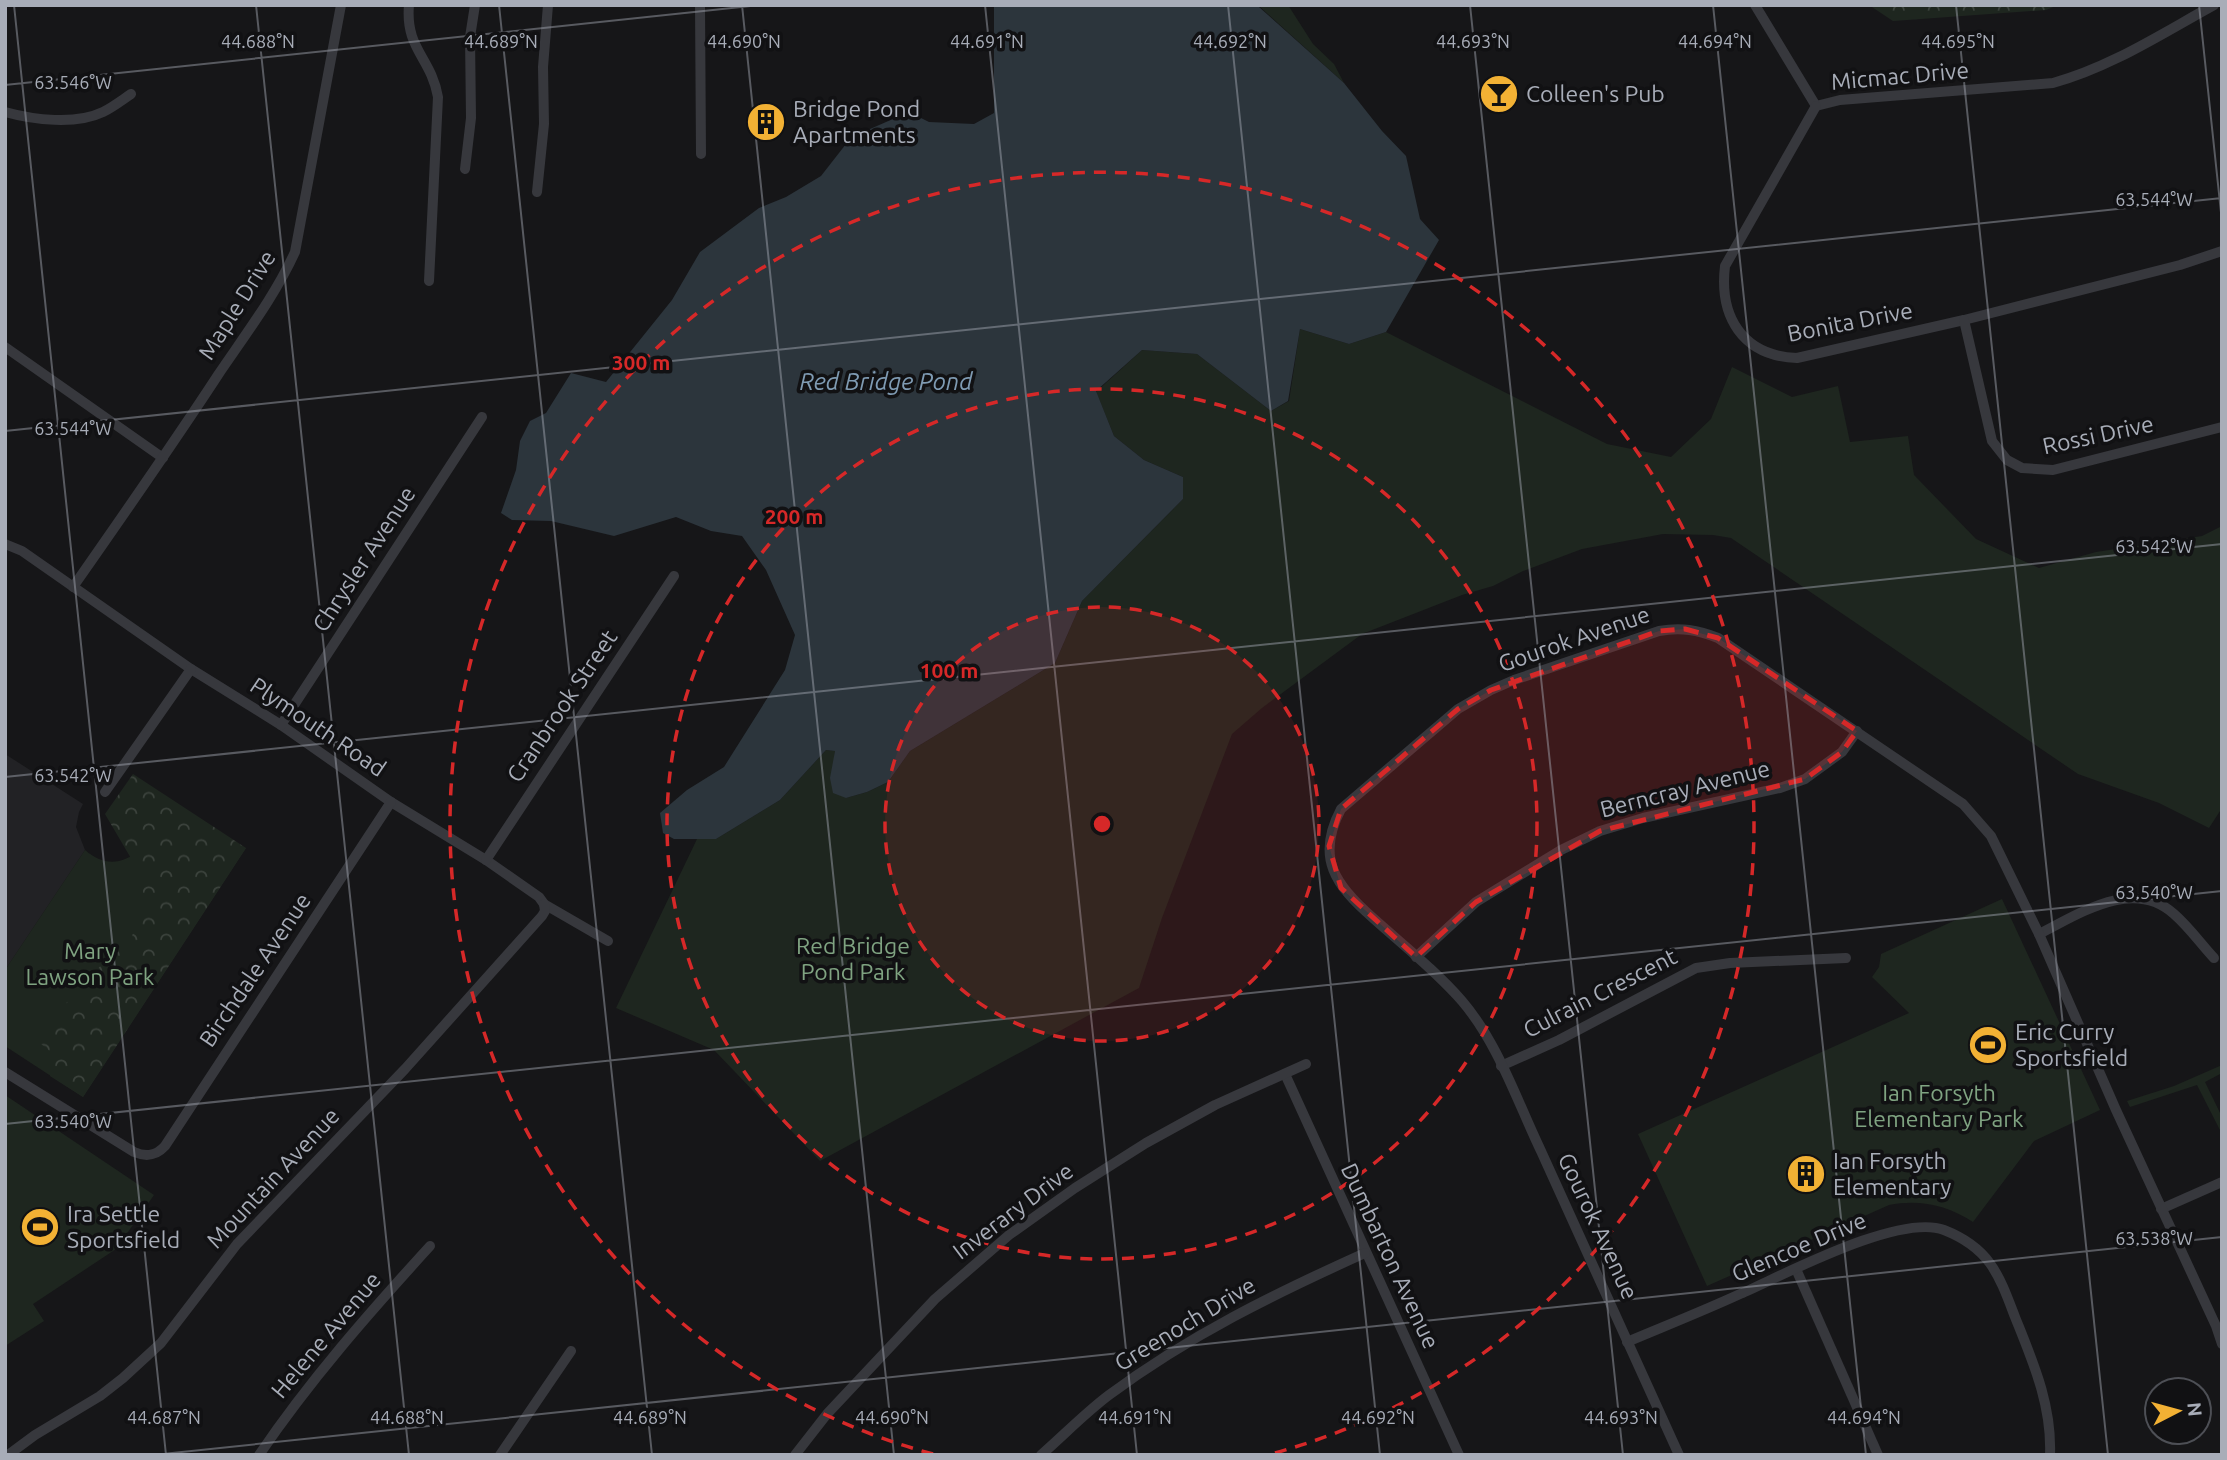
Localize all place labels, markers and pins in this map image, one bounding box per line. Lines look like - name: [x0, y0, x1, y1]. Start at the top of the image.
- bar icon: Colleen's Pub: [1478, 73, 1520, 115]
- place label: Colleen's Pub: [1526, 81, 1665, 106]
- place label: Bridge Pond Apartments: [793, 96, 920, 147]
- building icon: Bridge Pond Apartments: [745, 101, 787, 143]
- centre of rings: [1090, 812, 1114, 836]
- place label: Eric Curry Sportsfield: [2015, 1019, 2128, 1070]
- sports icon: Eric Curry Sportsfield: [1967, 1024, 2009, 1066]
- place label: Ian Forsyth Elementary: [1833, 1148, 1951, 1199]
- building icon: Ian Forsyth Elementary: [1785, 1153, 1827, 1195]
- place label: Ira Settle Sportsfield: [67, 1201, 180, 1252]
- sports icon: Ira Settle Sportsfield: [19, 1206, 61, 1248]

